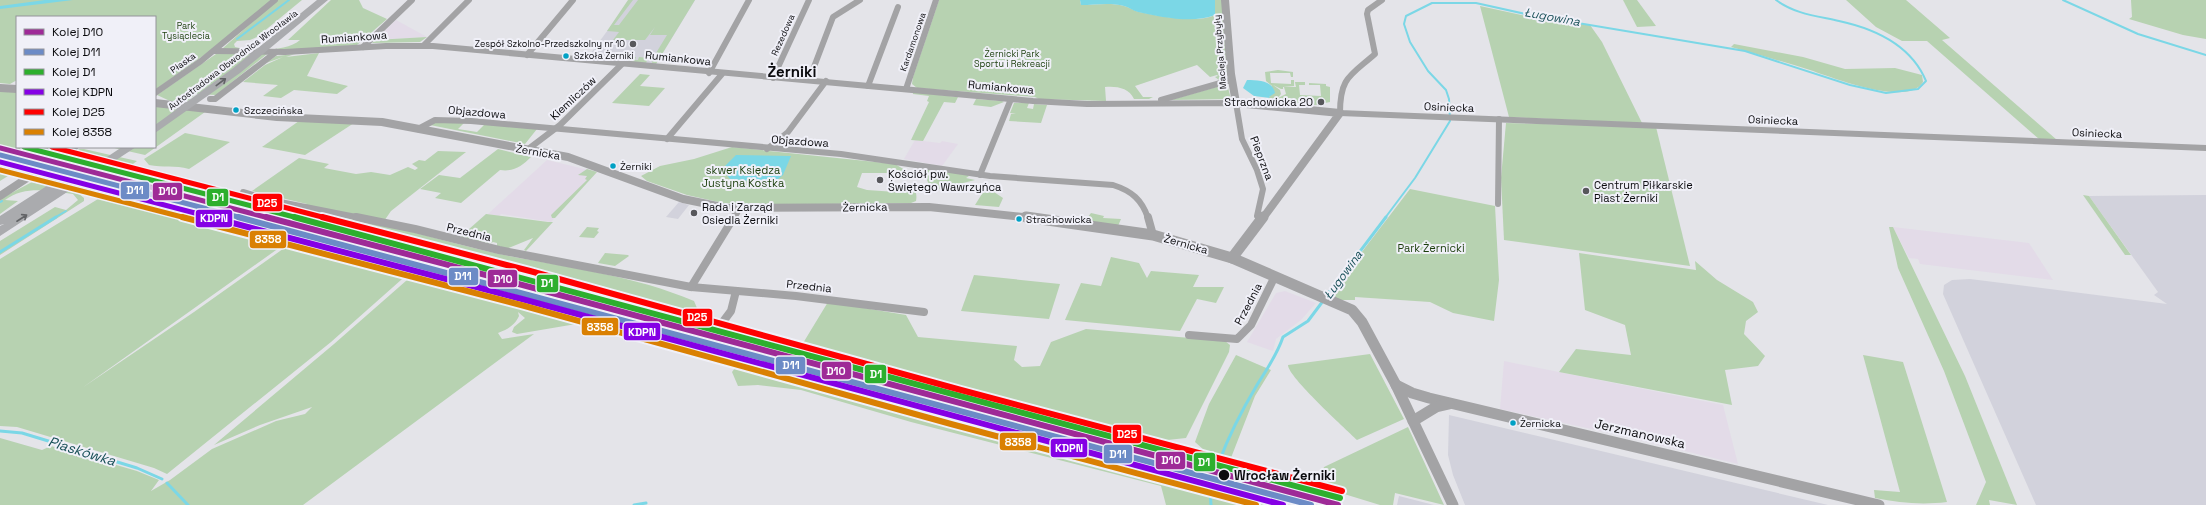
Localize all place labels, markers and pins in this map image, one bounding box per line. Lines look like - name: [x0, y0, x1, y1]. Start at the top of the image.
- place label: Zespół Szkolno-Przedszkolny nr 10: [475, 38, 625, 50]
- marker: Zespół Szkolno-Przedszkolny nr 10: [628, 39, 638, 49]
- place label: Szkoła Żerniki: [574, 50, 634, 62]
- marker: Szkoła Żerniki: [561, 51, 571, 61]
- place label: Strachowicka 20: [1224, 95, 1313, 109]
- marker: Strachowicka 20: [1316, 97, 1326, 107]
- place label: Szczecińska: [244, 104, 303, 117]
- marker: Szczecińska: [231, 105, 241, 115]
- place label: Żerniki: [620, 160, 652, 173]
- marker: Żerniki: [608, 161, 618, 171]
- place label: Kościół pw. Świętego Wawrzyńca: [888, 167, 1002, 194]
- marker: Kościół pw. Świętego Wawrzyńca: [875, 175, 885, 185]
- place label: Centrum Piłkarskie Piast Żerniki: [1594, 178, 1693, 205]
- marker: Centrum Piłkarskie Piast Żerniki: [1581, 186, 1591, 196]
- place label: Rada i Zarząd Osiedla Żerniki: [702, 200, 778, 227]
- marker: Rada i Zarząd Osiedla Żerniki: [689, 208, 699, 218]
- place label: Strachowicka: [1026, 213, 1092, 226]
- marker: Strachowicka: [1014, 214, 1024, 224]
- place label: Żernicka: [1520, 417, 1561, 430]
- marker: Żernicka: [1508, 418, 1518, 428]
- place label: Wrocław Żerniki: [1234, 467, 1335, 484]
- marker: Wrocław Żerniki: [1217, 468, 1231, 482]

